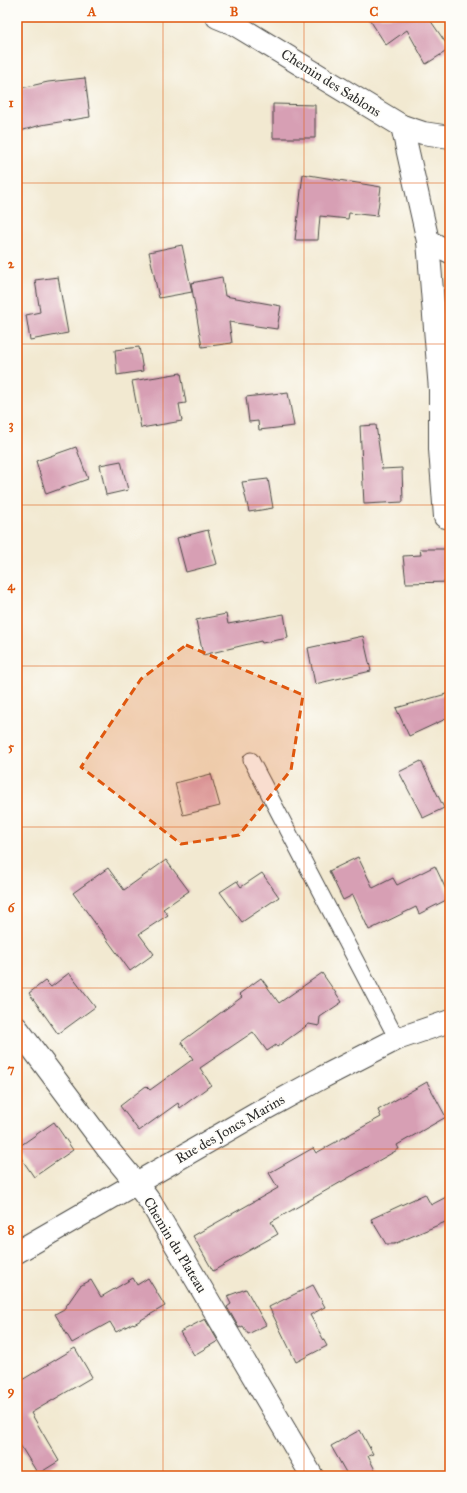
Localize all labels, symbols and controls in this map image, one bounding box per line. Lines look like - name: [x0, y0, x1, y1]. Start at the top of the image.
- text: A: [87, 4, 97, 20]
- text: B: [230, 4, 239, 20]
- text: C: [370, 4, 379, 20]
- street label: Chemin des Sablons: [278, 45, 384, 121]
- text: 1: [8, 95, 14, 111]
- text: 2: [8, 256, 15, 272]
- text: 3: [8, 417, 14, 433]
- text: 4: [7, 578, 15, 594]
- text: 5: [8, 739, 15, 755]
- text: 6: [8, 900, 16, 916]
- text: 7: [8, 1061, 15, 1077]
- street label: Rue des Joncs Marins: [172, 1091, 288, 1168]
- street label: Chemin du Plateau: [140, 1194, 211, 1296]
- text: 8: [8, 1222, 15, 1238]
- text: 9: [8, 1383, 15, 1399]

